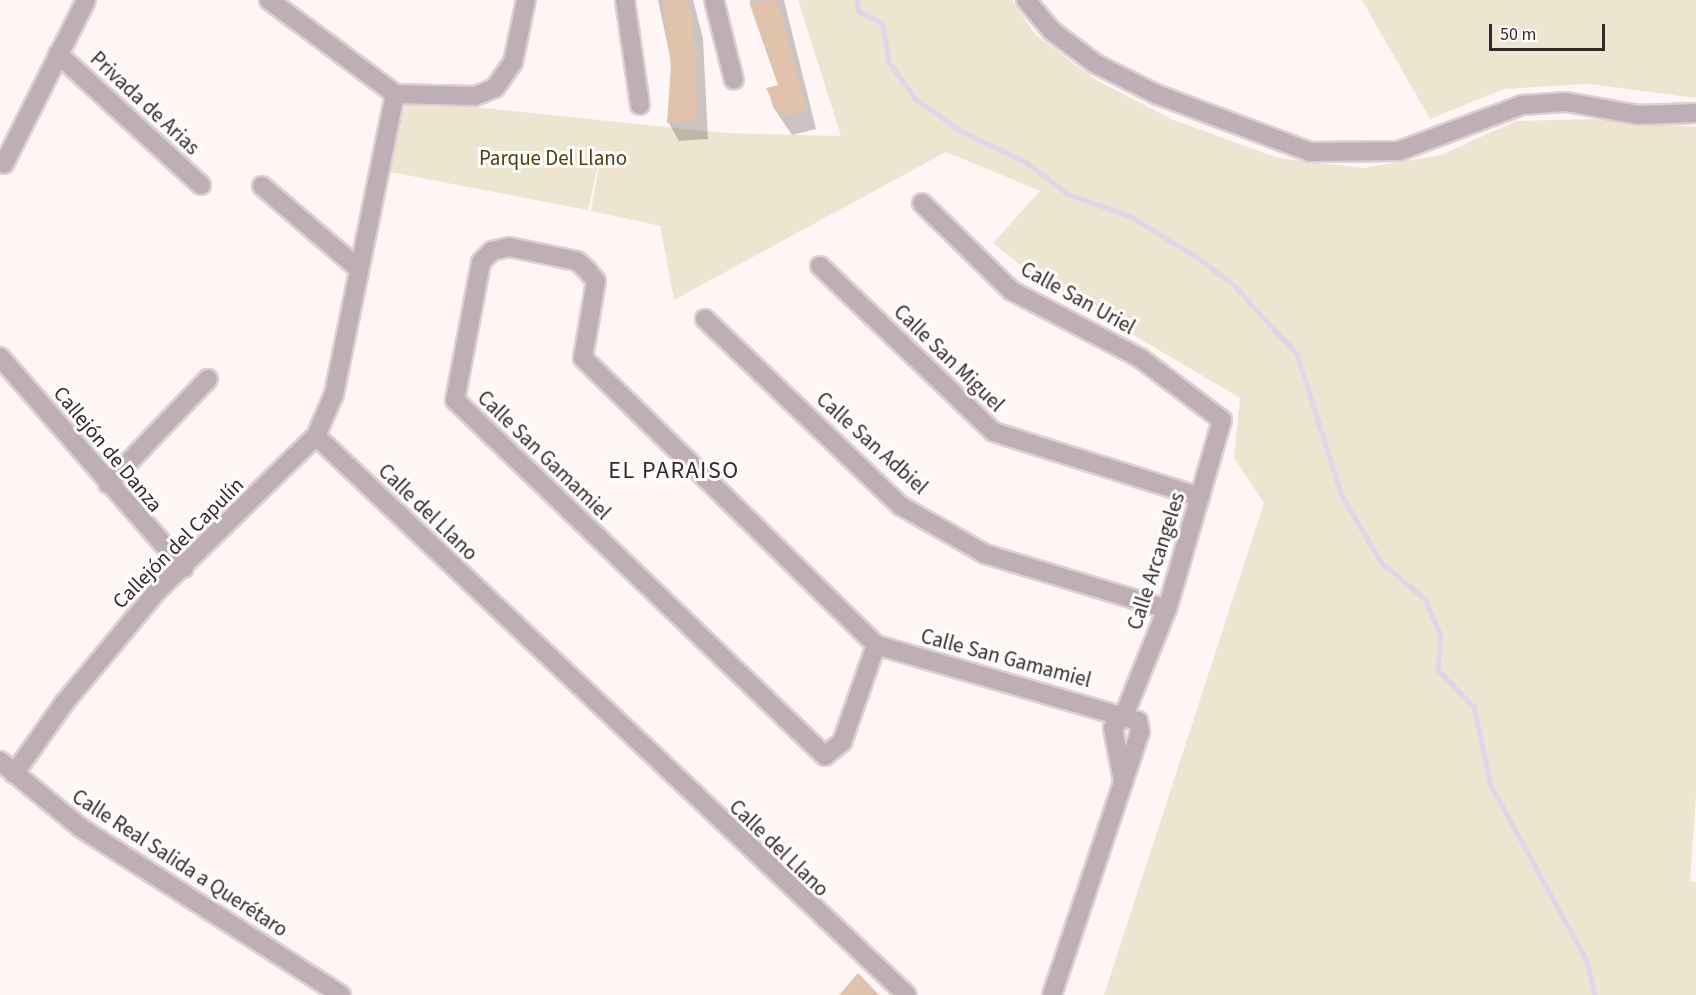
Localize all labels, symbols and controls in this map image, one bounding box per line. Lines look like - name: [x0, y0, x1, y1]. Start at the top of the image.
- scale bar: [1492, 12, 1608, 50]
- text: 50 m: [1500, 22, 1536, 47]
- street label: Privada de Arias: [85, 46, 205, 160]
- park label: Parque Del Llano: [479, 145, 627, 171]
- street label: Calle San Uriel: [1016, 256, 1140, 340]
- street label: Calle San Miguel: [889, 299, 1009, 417]
- street label: Callejón de Danza: [48, 381, 168, 517]
- street label: Calle San Gamamiel: [472, 385, 616, 525]
- street label: Calle San Adbiel: [811, 386, 933, 500]
- district label: EL PARAISO: [608, 457, 740, 485]
- street label: Calle del Llano: [373, 458, 483, 566]
- street label: Callejón del Capulín: [107, 472, 249, 614]
- street label: Calle Arcangeles: [1122, 489, 1190, 633]
- street label: Calle San Gamamiel: [918, 623, 1094, 693]
- street label: Calle Real Salida a Querétaro: [67, 784, 293, 942]
- street label: Calle del Llano: [724, 794, 834, 902]

